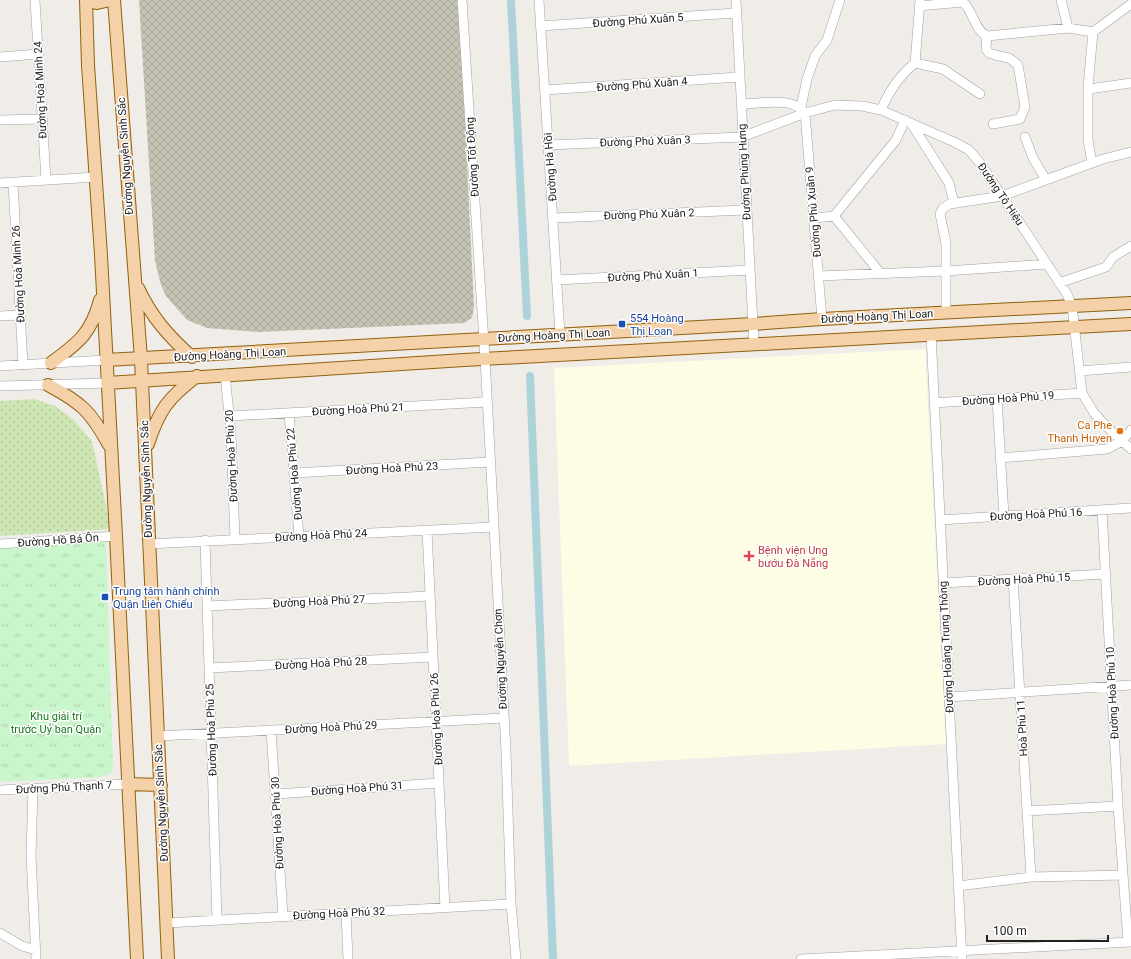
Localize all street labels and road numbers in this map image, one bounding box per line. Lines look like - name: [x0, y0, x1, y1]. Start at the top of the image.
- street label: Đường Phú Xuân 5: [592, 11, 684, 30]
- street label: Đường Hoà Minh 24: [31, 41, 50, 139]
- street label: Đường Phú Xuân 4: [596, 75, 688, 94]
- street label: Đường Nguyễn Sinh Sắc: [115, 97, 136, 215]
- street label: Đường Tốt Động: [463, 117, 482, 197]
- street label: Đường Phùng Hưng: [735, 123, 754, 220]
- street label: Đường Hà Hồi: [542, 132, 559, 202]
- street label: Đường Phú Xuân 3: [599, 133, 691, 150]
- street label: Đường Tô Hiệu: [975, 161, 1026, 228]
- street label: Đường Phú Xuân 9: [803, 166, 824, 258]
- street label: Đường Phú Xuân 2: [603, 206, 695, 223]
- street label: Đường Hoà Minh 26: [9, 225, 28, 323]
- street label: Đường Phú Xuân 1: [607, 267, 699, 284]
- street label: Đường Hoàng Thị Loan: [820, 307, 934, 326]
- street label: Đường Hoàng Thị Loan: [497, 326, 611, 345]
- street label: Đường Hoàng Thị Loan: [173, 345, 287, 364]
- street label: Đường Hoà Phú 19: [961, 389, 1055, 408]
- street label: Đường Hoà Phú 21: [312, 401, 405, 418]
- street label: Đường Hoà Phú 20: [223, 409, 240, 502]
- street label: Đường Nguyễn Sinh Sắc: [138, 420, 155, 538]
- street label: Đường Hoà Phú 22: [284, 427, 305, 521]
- street label: Đường Hoà Phú 23: [346, 460, 439, 477]
- street label: Đường Hoà Phú 16: [990, 506, 1083, 523]
- street label: Đường Hoà Phú 24: [275, 527, 368, 544]
- street label: Đường Hồ Bá Ôn: [17, 531, 99, 550]
- street label: Đường Hoà Phú 15: [978, 571, 1071, 588]
- street label: Đường Hoàng Trung Thông: [937, 581, 956, 713]
- street label: Đường Hoà Phú 27: [273, 593, 366, 610]
- street label: Đường Nguyễn Chơn: [491, 608, 510, 710]
- street label: Đường Hoà Phú 10: [1104, 646, 1121, 739]
- street label: Đường Hoà Phú 28: [275, 655, 368, 672]
- street label: Đường Hoà Phú 26: [428, 672, 445, 765]
- street label: Đường Hoà Phú 25: [203, 684, 220, 776]
- street label: Hoà Phú 11: [1015, 699, 1030, 757]
- street label: Đường Hoà Phú 29: [285, 719, 378, 736]
- street label: Đường Nguyễn Sinh Sắc: [152, 744, 171, 862]
- street label: Đường Hoà Phú 30: [269, 776, 286, 869]
- street label: Đường Phú Thạnh 7: [15, 778, 113, 797]
- street label: Đường Hoà Phú 31: [310, 779, 404, 798]
- street label: Đường Hoà Phú 32: [293, 905, 386, 922]

